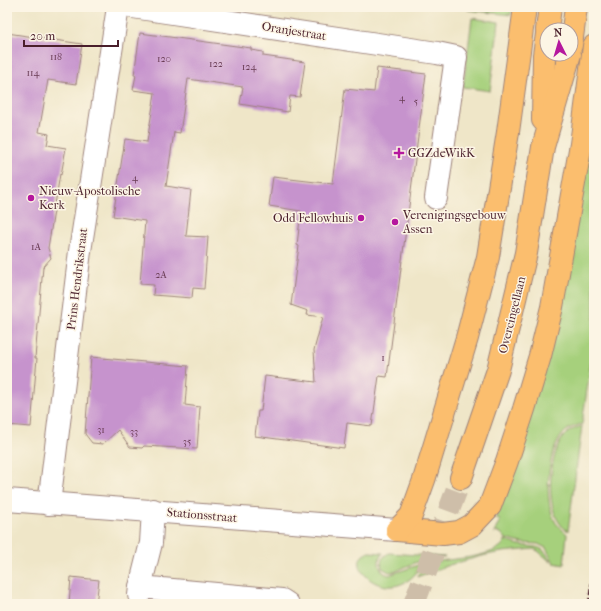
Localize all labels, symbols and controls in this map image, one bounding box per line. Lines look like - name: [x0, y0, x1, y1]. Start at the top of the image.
- street label: Oranjestraat: [261, 19, 328, 43]
- scale bar: [24, 22, 118, 48]
- north arrow: [539, 22, 579, 62]
- text: N: [553, 26, 564, 39]
- text: 20 m: [30, 29, 55, 43]
- house number: 118: [50, 51, 62, 63]
- house number: 120: [157, 53, 171, 65]
- house number: 122: [209, 58, 223, 70]
- house number: 124: [242, 61, 257, 73]
- house number: 114: [26, 67, 41, 79]
- house number: 4: [399, 92, 406, 104]
- house number: 5: [414, 96, 418, 108]
- place label: GGZdeWikK: [408, 146, 476, 160]
- marker: GGZdeWikK: [393, 147, 405, 159]
- house number: 4: [132, 172, 139, 184]
- place label: Nieuw-Apostolische Kerk: [39, 184, 140, 212]
- marker: Nieuw-Apostolische Kerk: [26, 193, 36, 203]
- place label: Verenigingsgebouw Assen: [402, 208, 507, 236]
- place label: Odd Fellowhuis: [273, 211, 354, 225]
- marker: Odd Fellowhuis: [356, 213, 366, 223]
- marker: Verenigingsgebouw Assen: [390, 217, 400, 227]
- street label: Prins Hendrikstraat: [64, 227, 90, 331]
- house number: 1A: [31, 241, 42, 253]
- house number: 2A: [155, 269, 167, 281]
- street label: Overcingellaan: [496, 275, 528, 355]
- house number: 1: [381, 352, 385, 364]
- house number: 31: [97, 424, 105, 436]
- house number: 33: [130, 426, 138, 438]
- house number: 35: [183, 436, 191, 448]
- street label: Stationsstraat: [166, 505, 238, 525]

